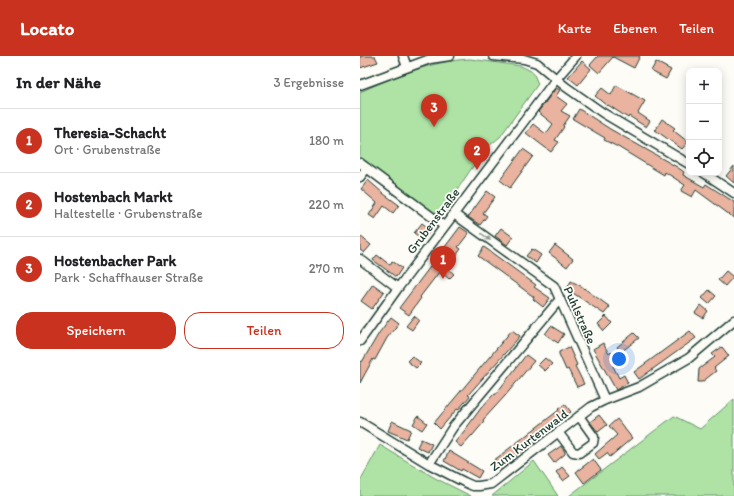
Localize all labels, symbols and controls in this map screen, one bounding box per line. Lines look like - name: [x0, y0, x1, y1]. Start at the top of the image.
- text: Locato: [20, 17, 74, 40]
- text: Karte: [558, 20, 591, 37]
- text: Ebenen: [613, 20, 657, 37]
- text: Teilen: [679, 20, 714, 37]
- map controls: [686, 68, 722, 176]
- button: +: [686, 68, 722, 104]
- text: In der Nähe: [16, 72, 101, 92]
- text: 3 Ergebnisse: [274, 75, 344, 90]
- pin: 3: [421, 94, 447, 127]
- button: −: [686, 104, 722, 140]
- text: Theresia-Schacht: [54, 124, 166, 142]
- text: 1: [26, 133, 32, 148]
- text: 180 m: [309, 133, 344, 148]
- pin: 2: [464, 137, 490, 170]
- button: locate: [686, 140, 722, 176]
- text: Ort · Grubenstraße: [54, 142, 161, 157]
- street label: Grubenstraße: [403, 185, 463, 257]
- text: Hostenbach Markt: [54, 188, 173, 206]
- text: 2: [26, 197, 32, 212]
- text: 220 m: [308, 197, 344, 212]
- text: Haltestelle · Grubenstraße: [54, 206, 202, 221]
- one-way arrow: [480, 233, 491, 241]
- pin: 1: [430, 246, 456, 279]
- text: Hostenbacher Park: [54, 252, 176, 270]
- text: 3: [25, 261, 33, 276]
- text: 270 m: [309, 261, 344, 276]
- text: Park · Schaffhauser Straße: [54, 270, 203, 285]
- street label: Puhlstraße: [561, 284, 599, 346]
- button: Speichern: [16, 312, 176, 349]
- button: Teilen: [184, 312, 344, 349]
- your location: [609, 349, 629, 369]
- street label: Zum Kurtenwald: [487, 406, 571, 474]

